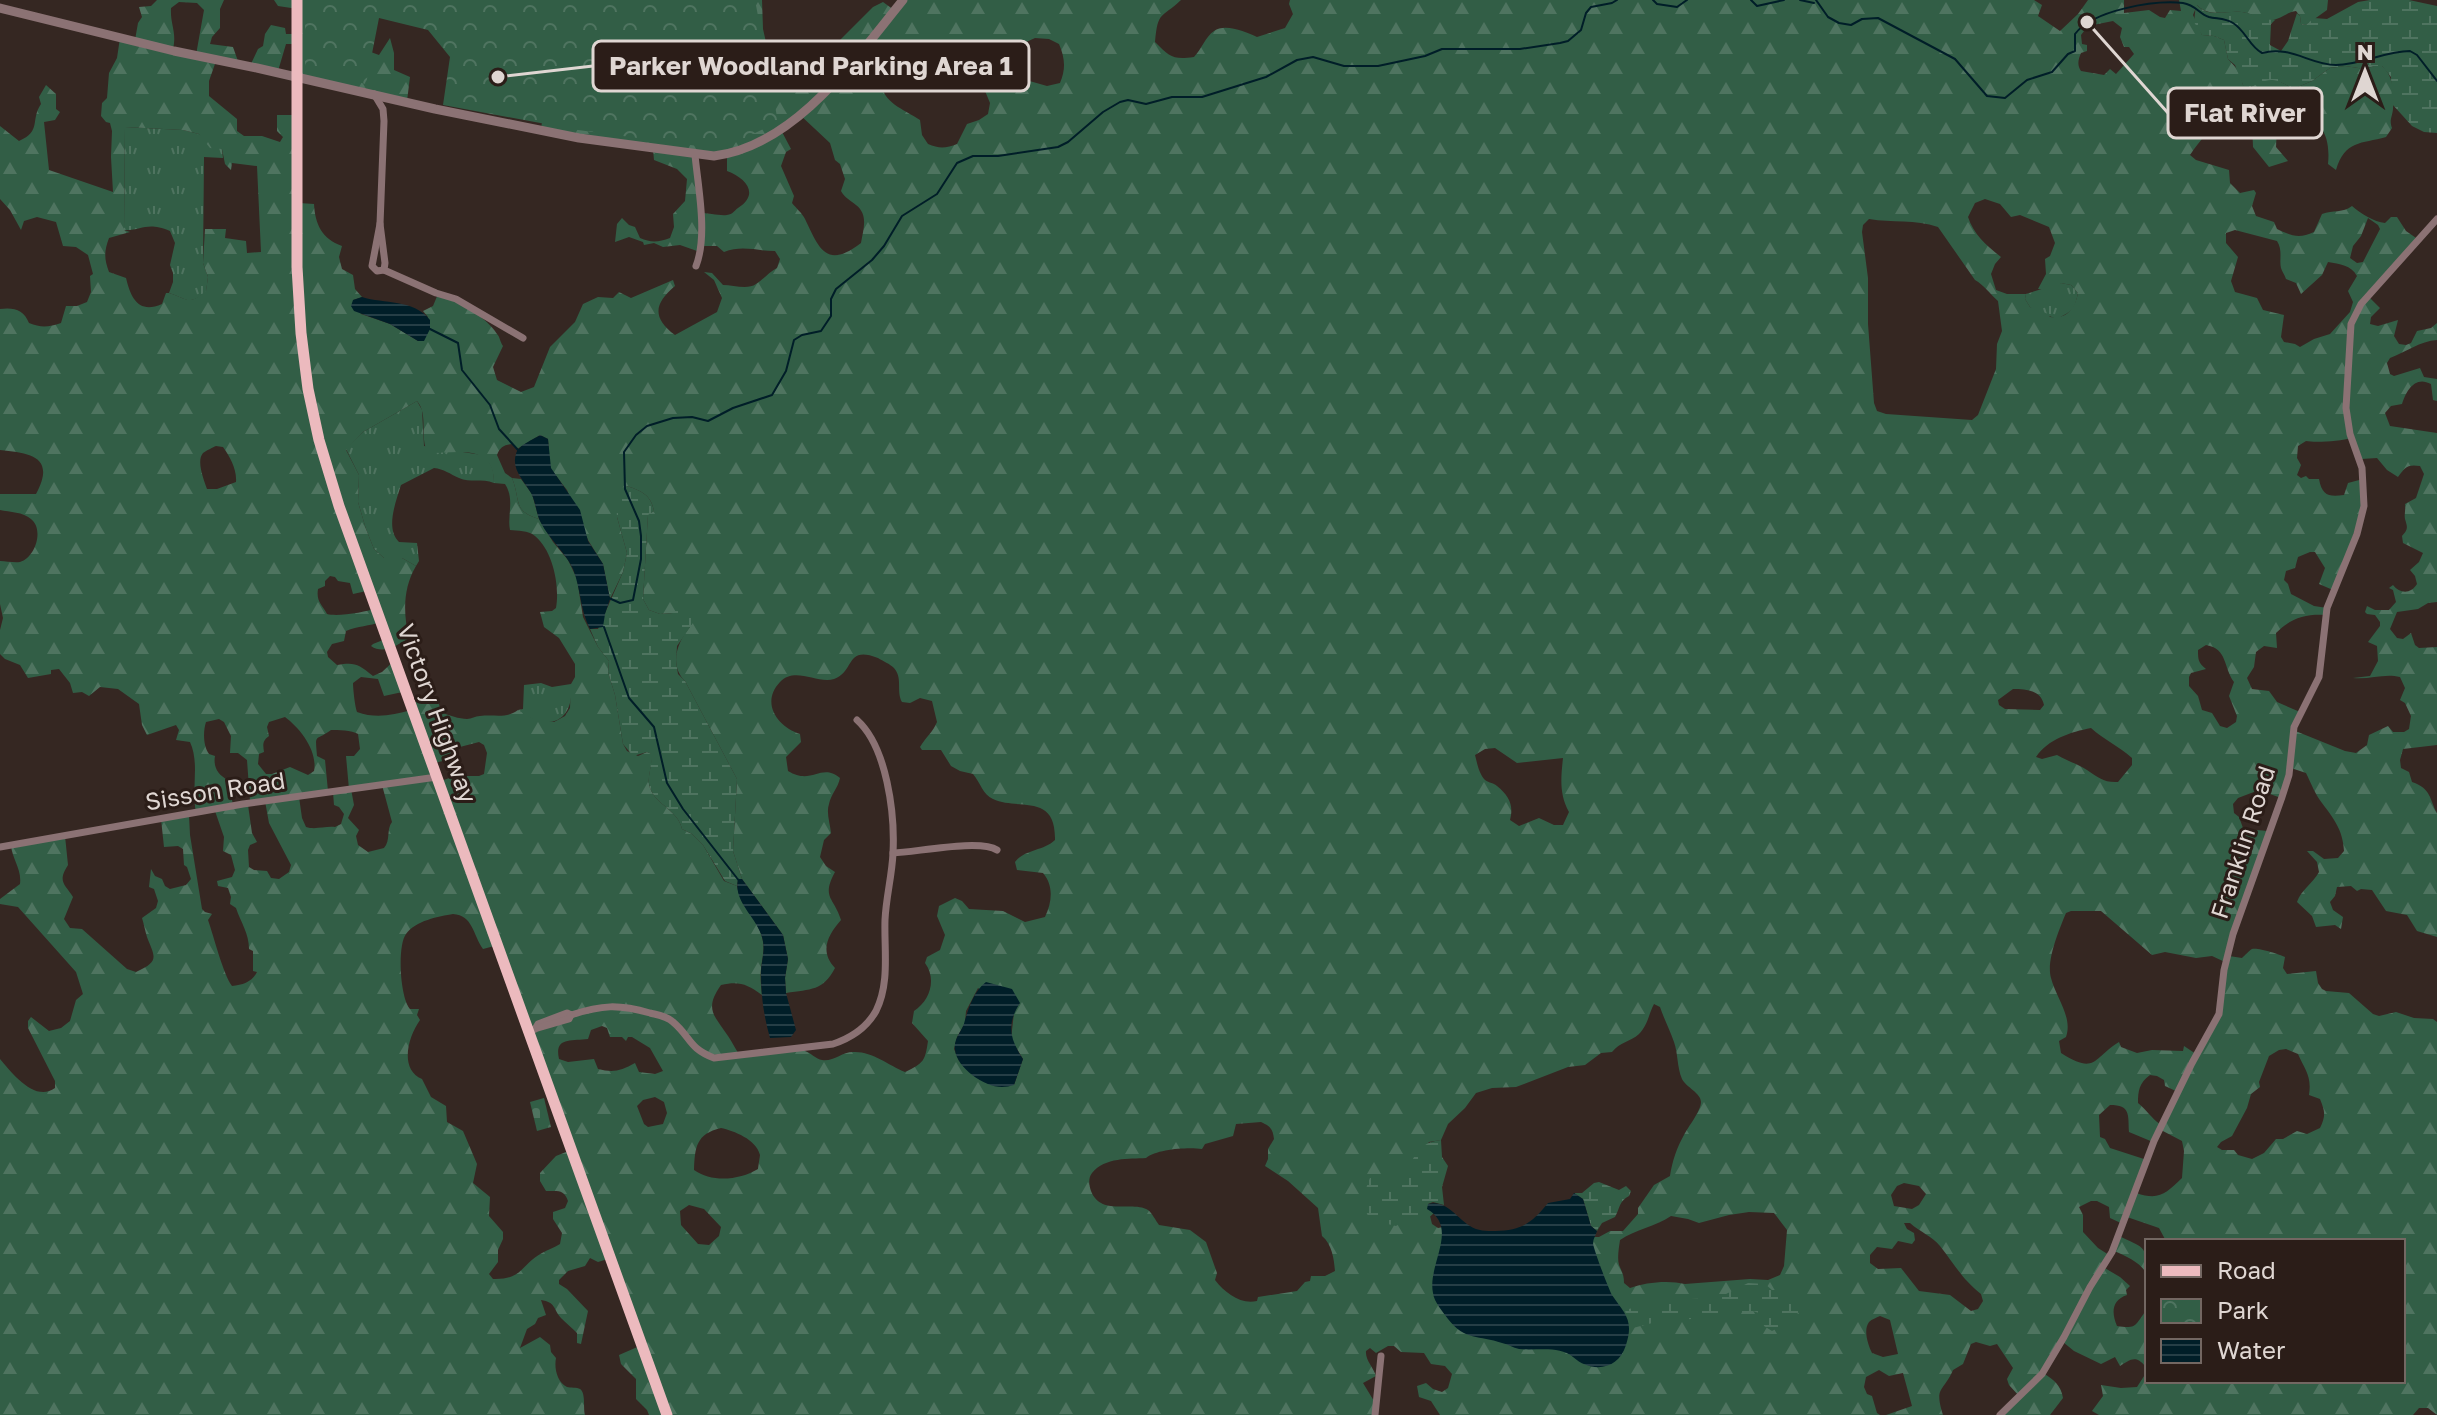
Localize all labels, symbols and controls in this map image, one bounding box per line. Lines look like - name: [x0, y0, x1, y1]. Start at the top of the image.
- north arrow: [2325, 32, 2405, 112]
- text: N: [2357, 38, 2373, 65]
- callout: Parker Woodland Parking Area 1: [593, 41, 1029, 91]
- text: Parker Woodland Parking Area 1: [609, 50, 1013, 81]
- callout: Flat River: [2168, 88, 2322, 138]
- text: Flat River: [2184, 97, 2306, 128]
- street label: Victory Highway: [392, 619, 484, 807]
- street label: Franklin Road: [2204, 762, 2280, 922]
- street label: Sisson Road: [143, 765, 287, 815]
- legend: [2145, 1239, 2405, 1383]
- text: Road: [2217, 1255, 2276, 1284]
- text: Park: [2217, 1295, 2269, 1324]
- text: Water: [2217, 1335, 2285, 1364]

